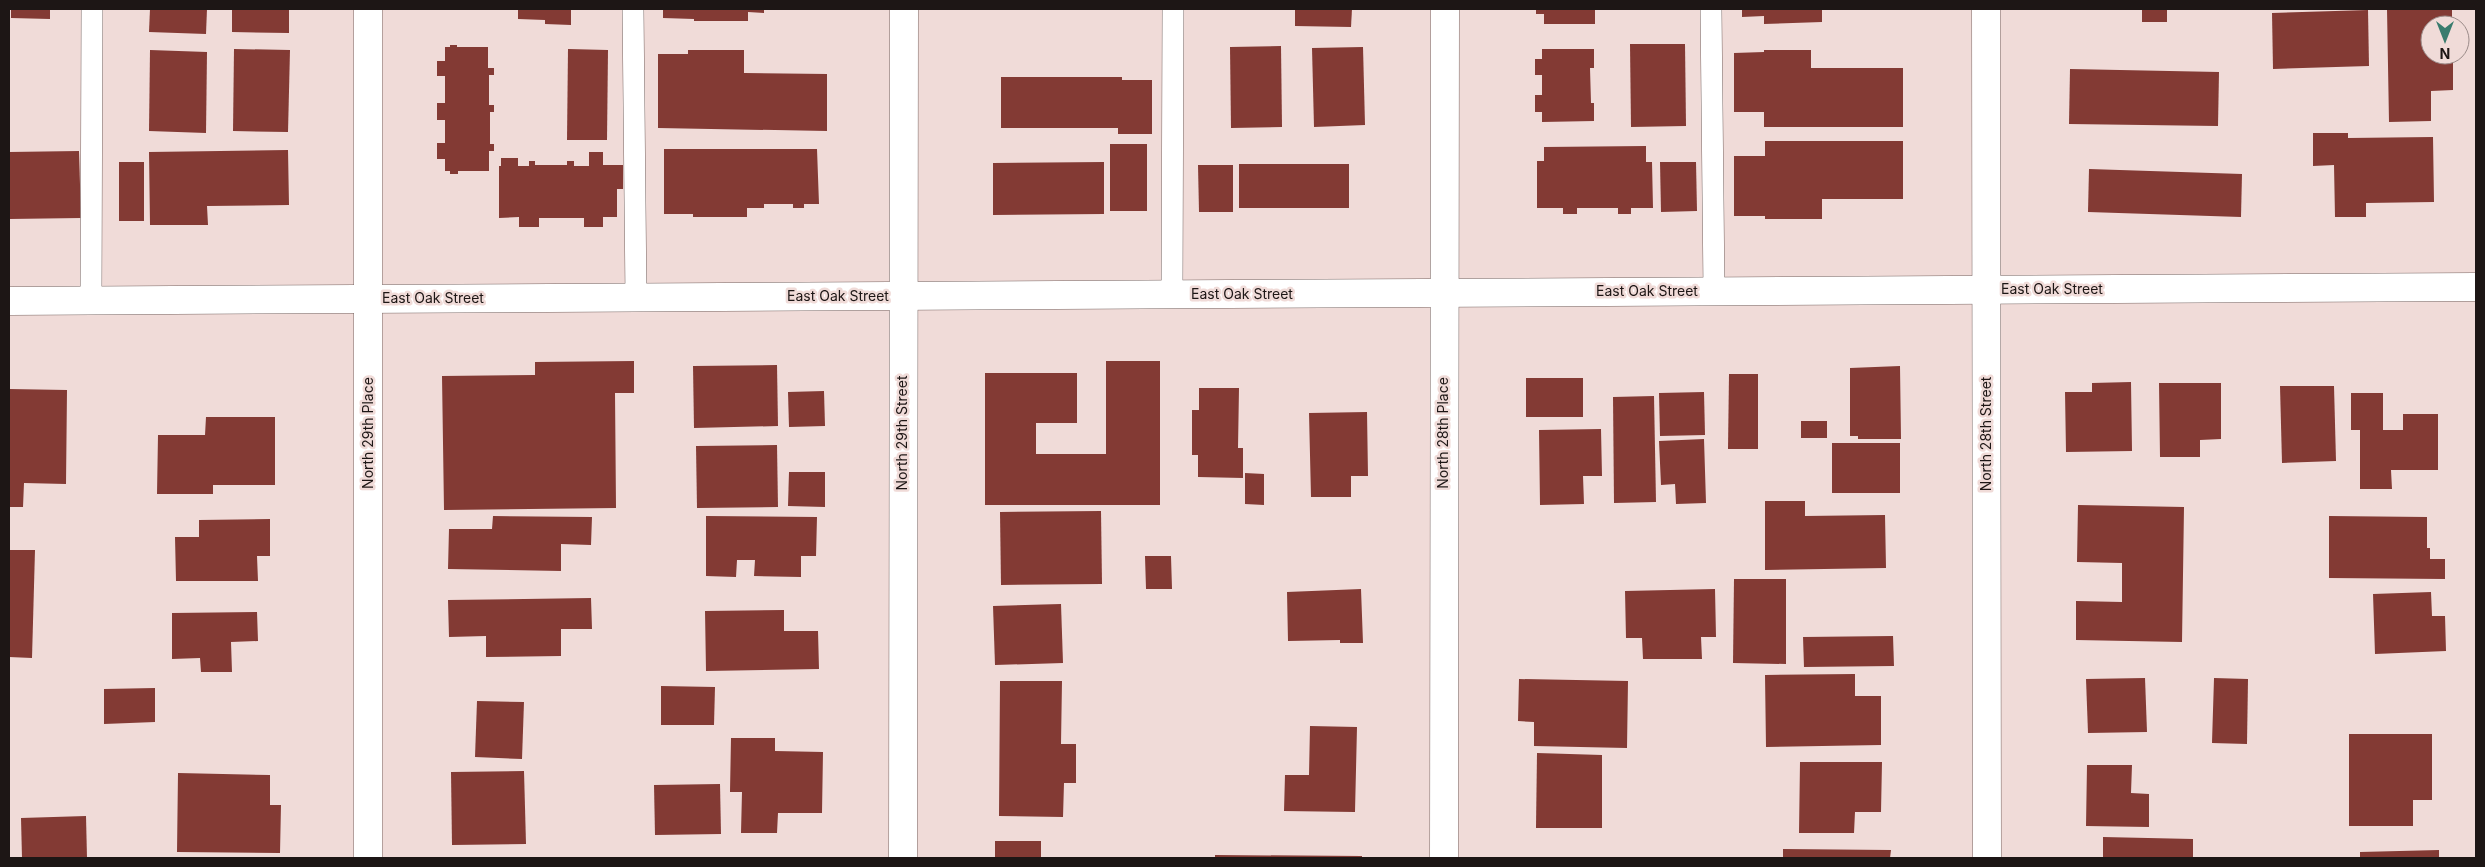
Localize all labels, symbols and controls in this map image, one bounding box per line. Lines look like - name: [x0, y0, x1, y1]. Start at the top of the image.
- north arrow: [2420, 15, 2470, 65]
- text: N: [2440, 45, 2450, 62]
- street label: East Oak Street: [2001, 280, 2103, 297]
- street label: East Oak Street: [1596, 282, 1698, 299]
- street label: East Oak Street: [1191, 285, 1293, 302]
- street label: East Oak Street: [787, 287, 889, 304]
- street label: East Oak Street: [382, 289, 484, 306]
- street label: North 29th Street: [893, 375, 910, 490]
- street label: North 28th Street: [1977, 376, 1994, 491]
- street label: North 29th Place: [359, 377, 376, 489]
- street label: North 28th Place: [1434, 377, 1451, 489]

